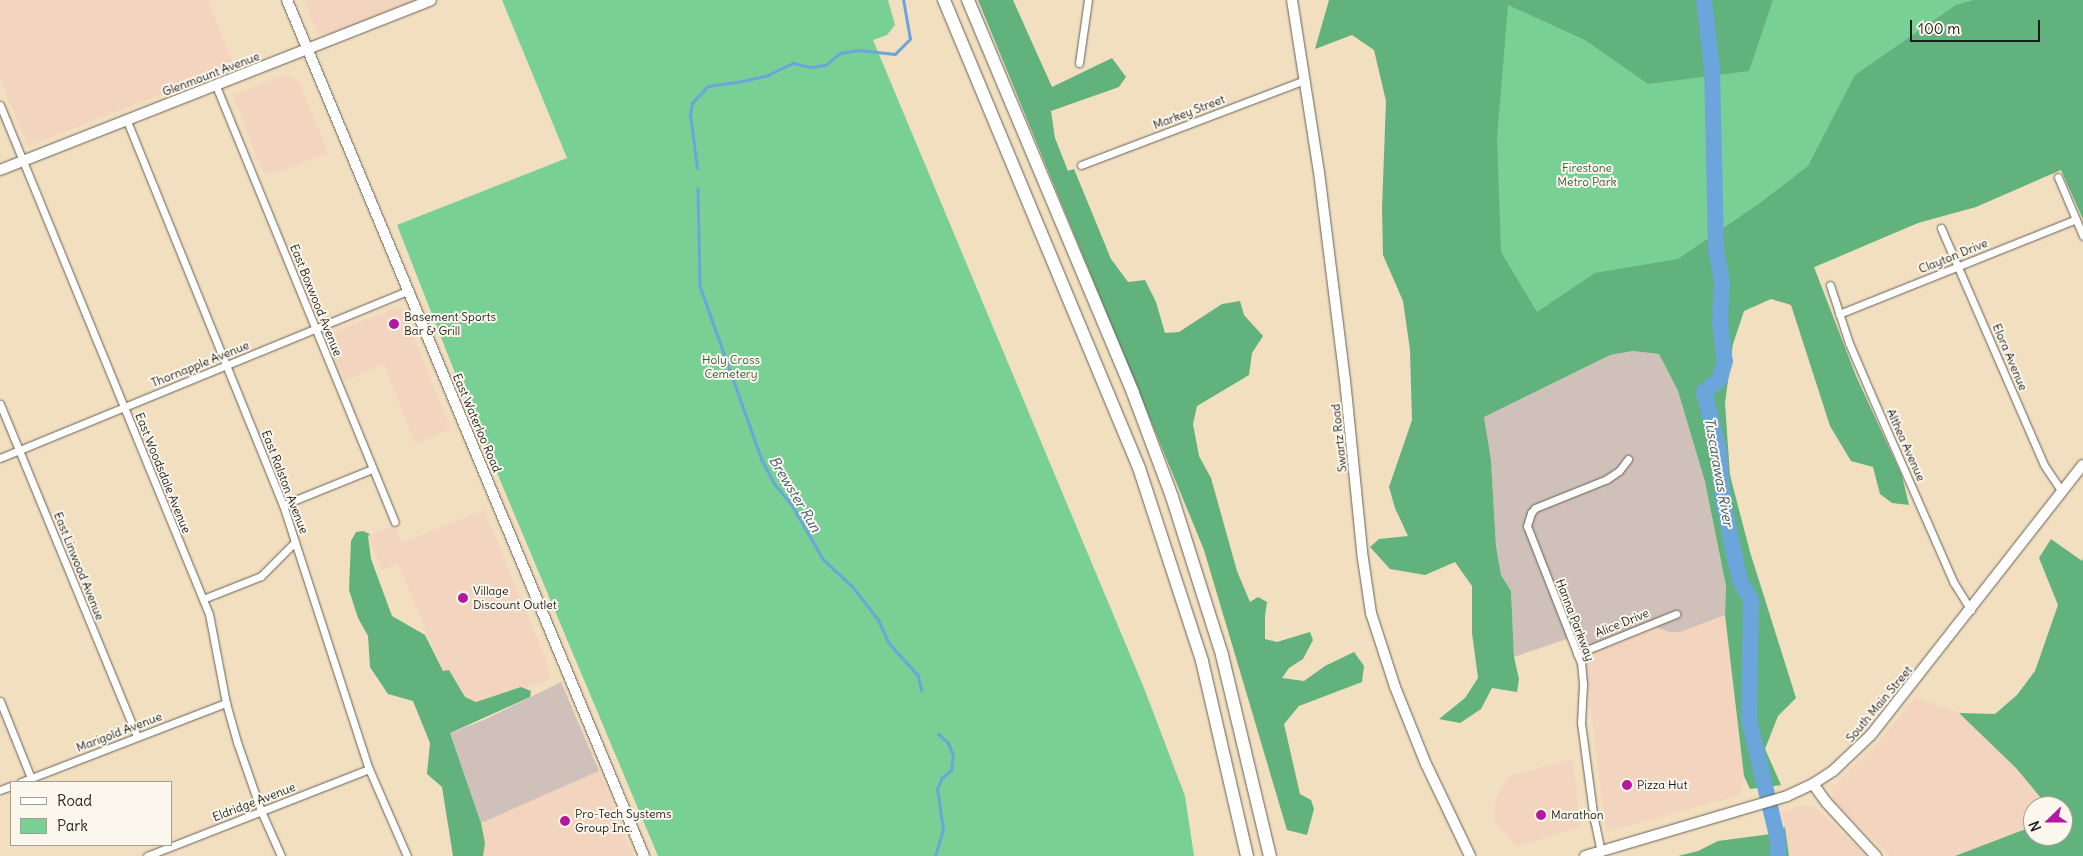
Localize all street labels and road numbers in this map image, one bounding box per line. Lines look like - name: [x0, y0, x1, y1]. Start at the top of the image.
- street label: Glenmount Avenue: [160, 49, 262, 99]
- street label: Markey Street: [1151, 92, 1227, 132]
- street label: Clayton Drive: [1916, 236, 1990, 276]
- street label: East Boxwood Avenue: [287, 242, 345, 358]
- street label: Elora Avenue: [1989, 321, 2031, 393]
- street label: Thornapple Avenue: [149, 338, 251, 390]
- street label: East Waterloo Road: [450, 371, 504, 475]
- street label: Swartz Road: [1328, 403, 1350, 473]
- street label: Althea Avenue: [1884, 407, 1928, 483]
- street label: East Woodsdale Avenue: [132, 411, 194, 535]
- street label: East Ralston Avenue: [259, 428, 311, 536]
- street label: East Linwood Avenue: [51, 510, 107, 622]
- street label: Hanna Parkway: [1553, 577, 1597, 663]
- street label: Alice Drive: [1593, 606, 1651, 640]
- street label: South Main Street: [1843, 663, 1915, 745]
- street label: Marigold Avenue: [74, 709, 164, 755]
- street label: Eldridge Avenue: [210, 780, 298, 824]

